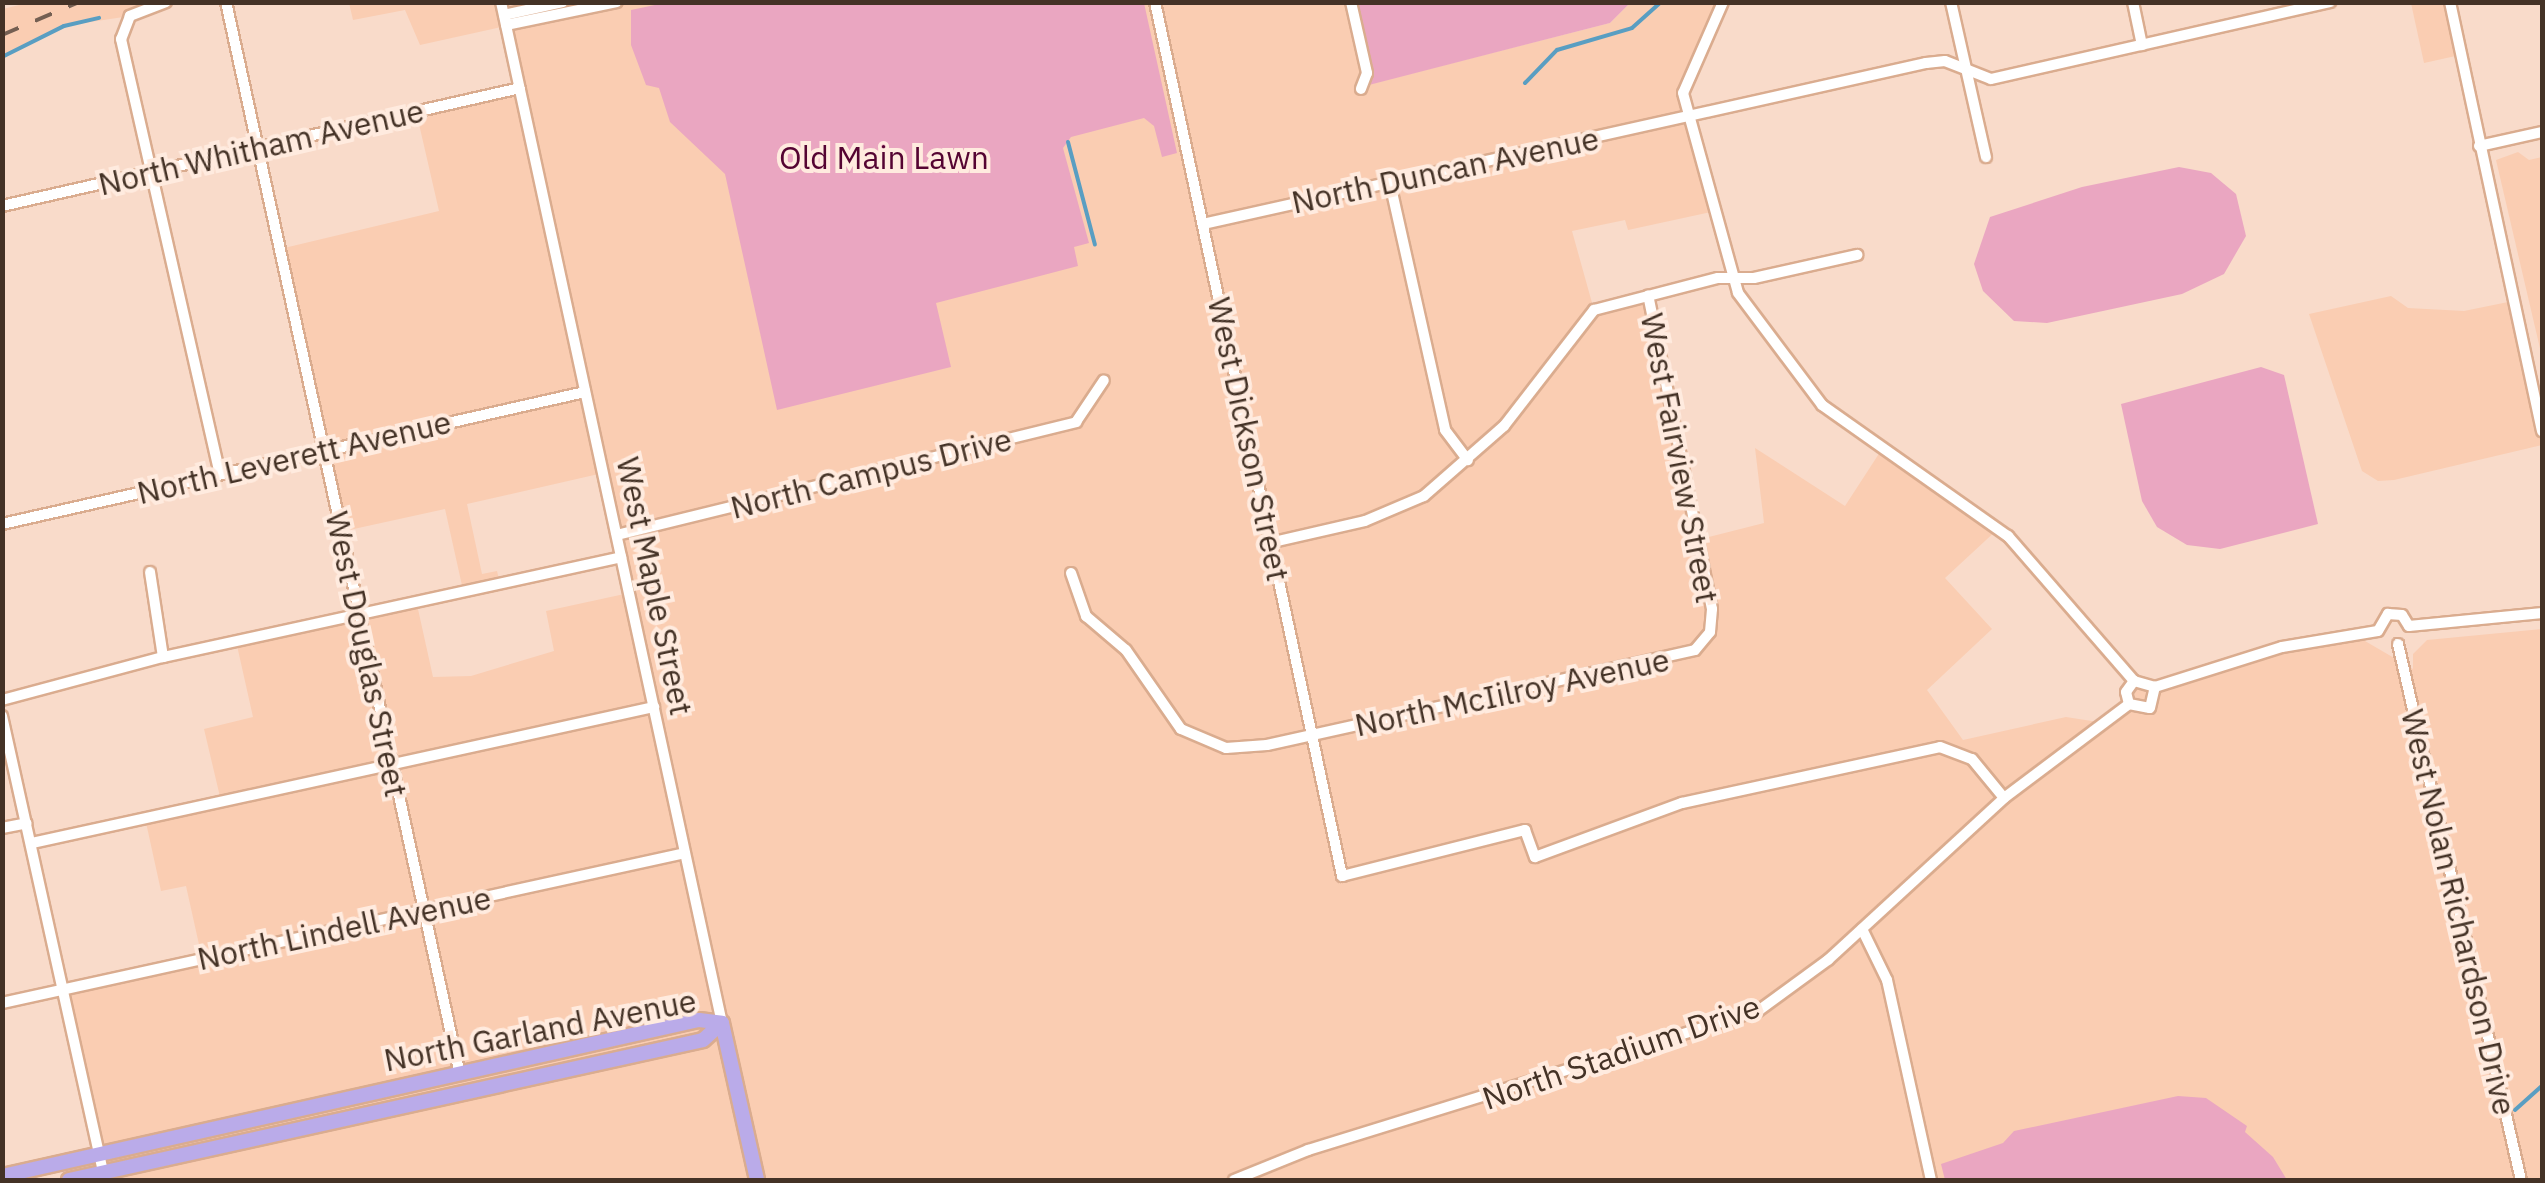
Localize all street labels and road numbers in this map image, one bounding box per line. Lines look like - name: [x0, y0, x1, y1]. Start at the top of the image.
- street label: North Whitham Avenue: [94, 91, 428, 203]
- street label: North Duncan Avenue: [1288, 119, 1602, 221]
- street label: West Dickson Street: [1200, 294, 1298, 584]
- street label: West Fairview Street: [1633, 310, 1727, 606]
- street label: North Leverett Avenue: [133, 402, 455, 512]
- street label: North Campus Drive: [726, 419, 1016, 527]
- street label: West Maple Street: [609, 453, 701, 719]
- street label: West Douglas Street: [318, 508, 416, 800]
- street label: North McIilroy Avenue: [1351, 640, 1673, 744]
- street label: West Nolan Richardson Drive: [2394, 705, 2524, 1119]
- street label: North Lindell Avenue: [194, 878, 494, 978]
- street label: North Garland Avenue: [381, 981, 699, 1079]
- street label: North Stadium Drive: [1477, 987, 1765, 1117]

